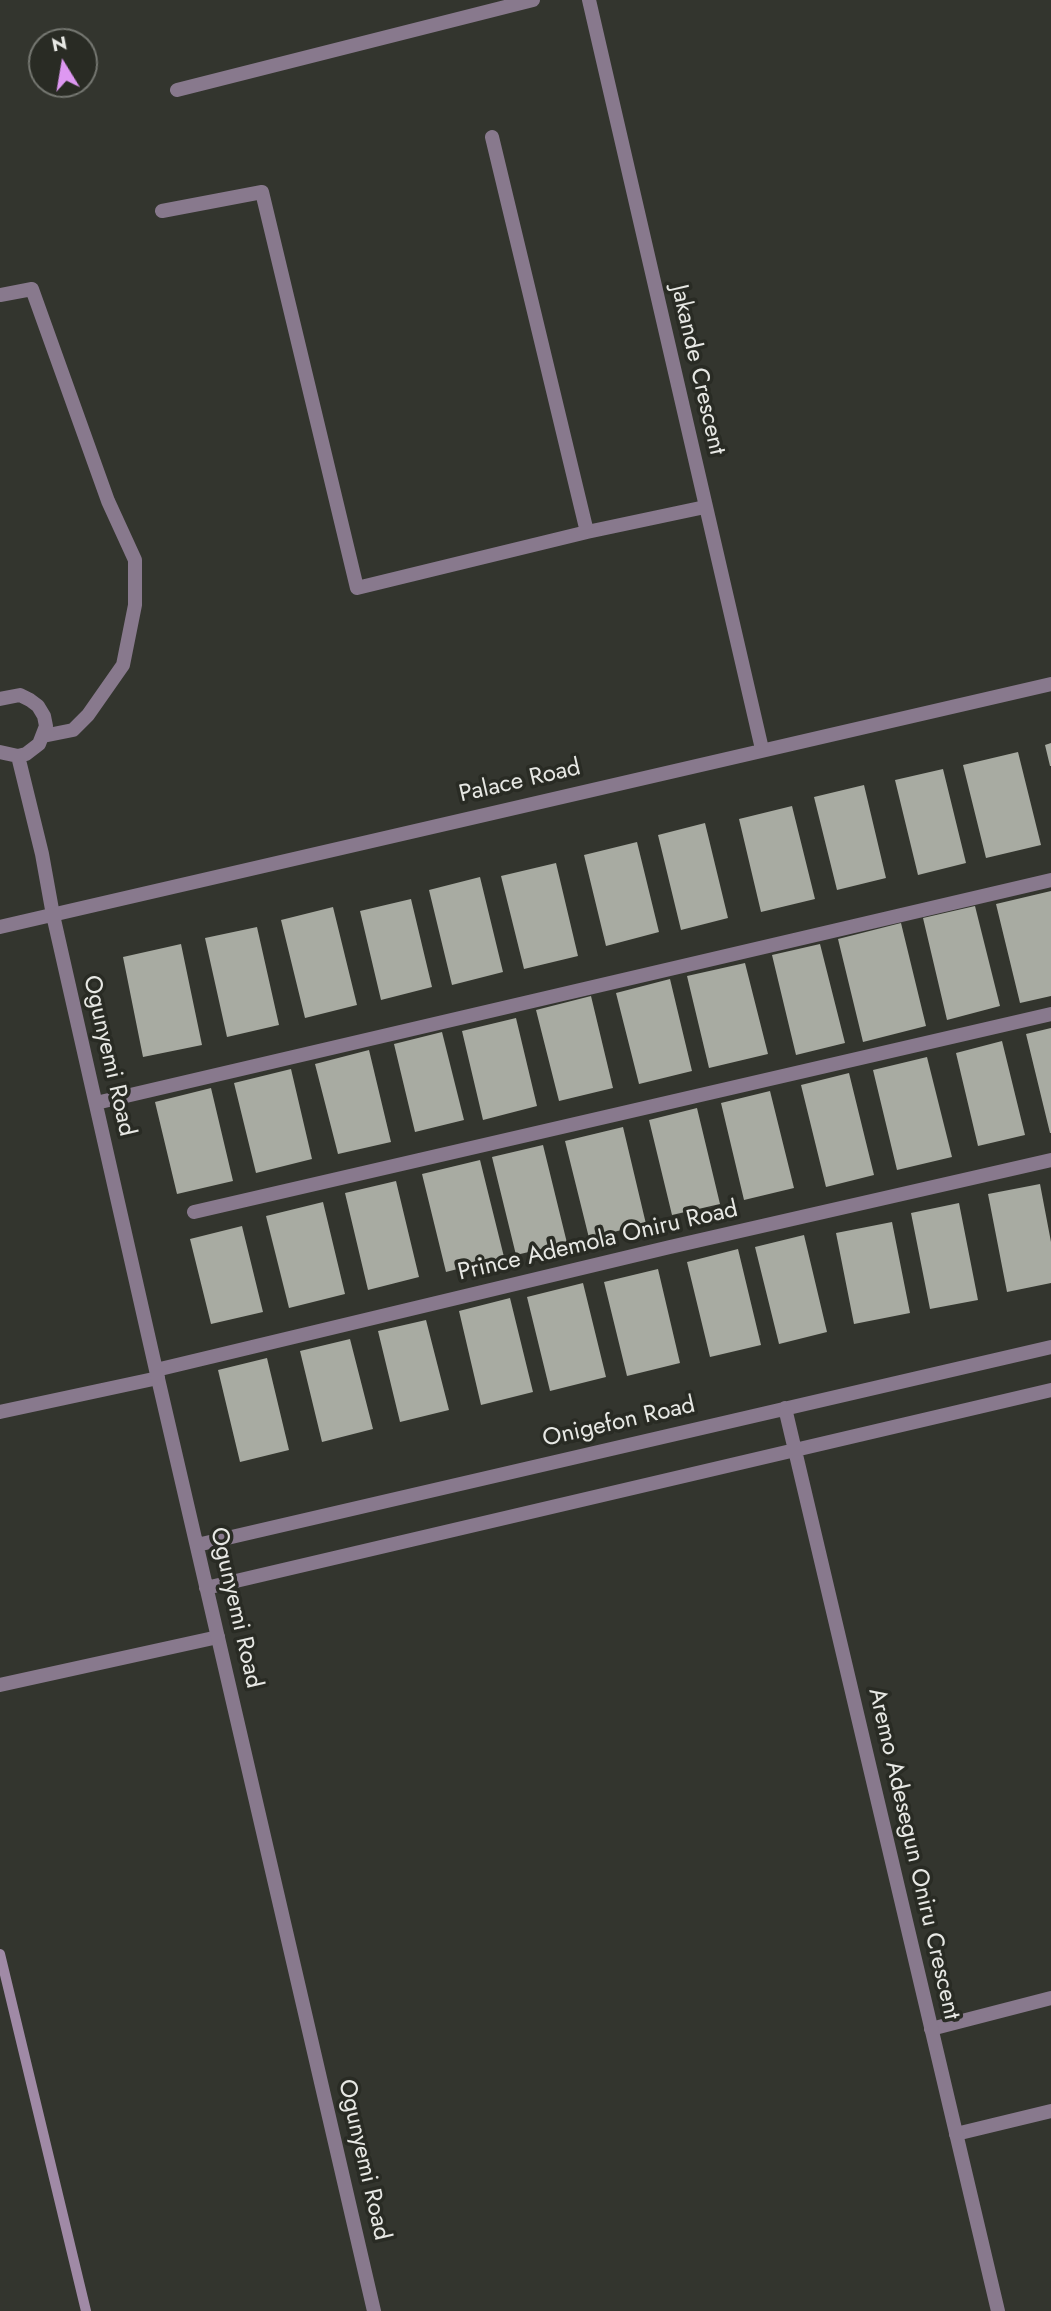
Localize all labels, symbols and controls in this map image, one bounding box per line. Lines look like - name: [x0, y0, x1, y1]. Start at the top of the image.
- north arrow: [28, 28, 98, 98]
- text: N: [49, 29, 69, 59]
- street label: Jakande Crescent: [663, 282, 731, 458]
- street label: Palace Road: [456, 754, 584, 810]
- street label: Ogunyemi Road: [75, 973, 141, 1139]
- street label: Prince Ademola Oniru Road: [455, 1196, 741, 1288]
- street label: Onigefon Road: [540, 1391, 698, 1455]
- street label: Ogunyemi Road: [202, 1525, 268, 1691]
- street label: Aremo Adesegun Oniru Crescent: [861, 1685, 965, 2023]
- street label: Ogunyemi Road: [330, 2077, 396, 2243]

